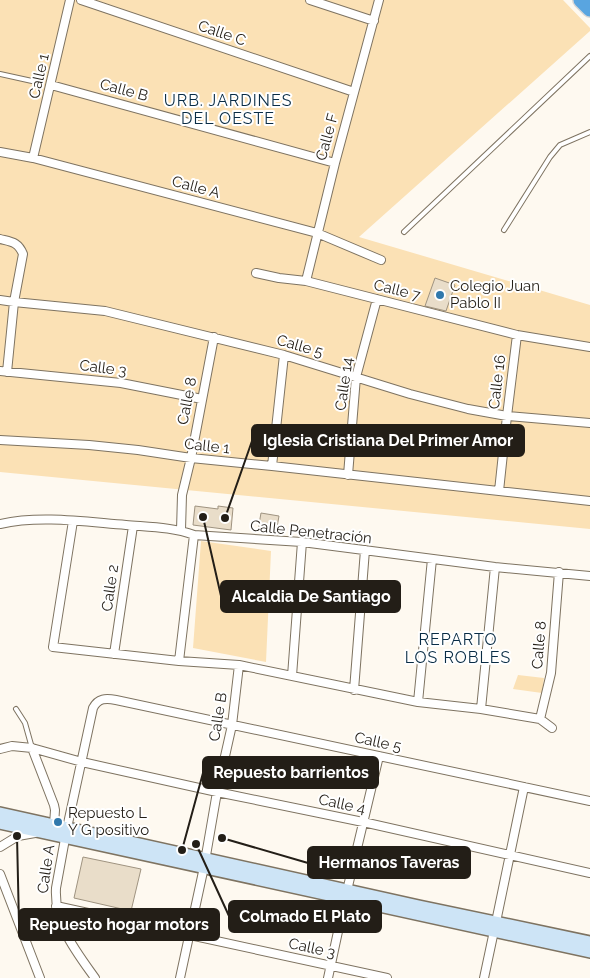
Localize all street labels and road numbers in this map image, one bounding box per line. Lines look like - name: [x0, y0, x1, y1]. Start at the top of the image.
- street label: Calle C: [196, 16, 248, 50]
- street label: Calle 1: [25, 51, 53, 100]
- street label: Calle B: [98, 75, 150, 105]
- street label: Calle F: [312, 111, 342, 163]
- street label: Calle A: [170, 172, 222, 202]
- street label: Calle 7: [372, 276, 422, 304]
- street label: Calle 5: [275, 331, 325, 361]
- street label: Calle 16: [485, 354, 509, 410]
- street label: Calle 3: [78, 356, 128, 380]
- street label: Calle 14: [331, 356, 357, 412]
- street label: Calle 8: [174, 376, 200, 426]
- street label: Calle 1: [183, 435, 231, 457]
- street label: Calle Penetración: [249, 517, 373, 547]
- street label: Calle 2: [98, 563, 122, 613]
- street label: Calle 8: [528, 620, 550, 670]
- street label: Calle B: [205, 691, 231, 743]
- street label: Calle 5: [353, 728, 403, 756]
- street label: Calle 4: [317, 790, 367, 818]
- street label: Calle A: [34, 844, 58, 894]
- street label: Calle 3: [287, 934, 337, 962]

